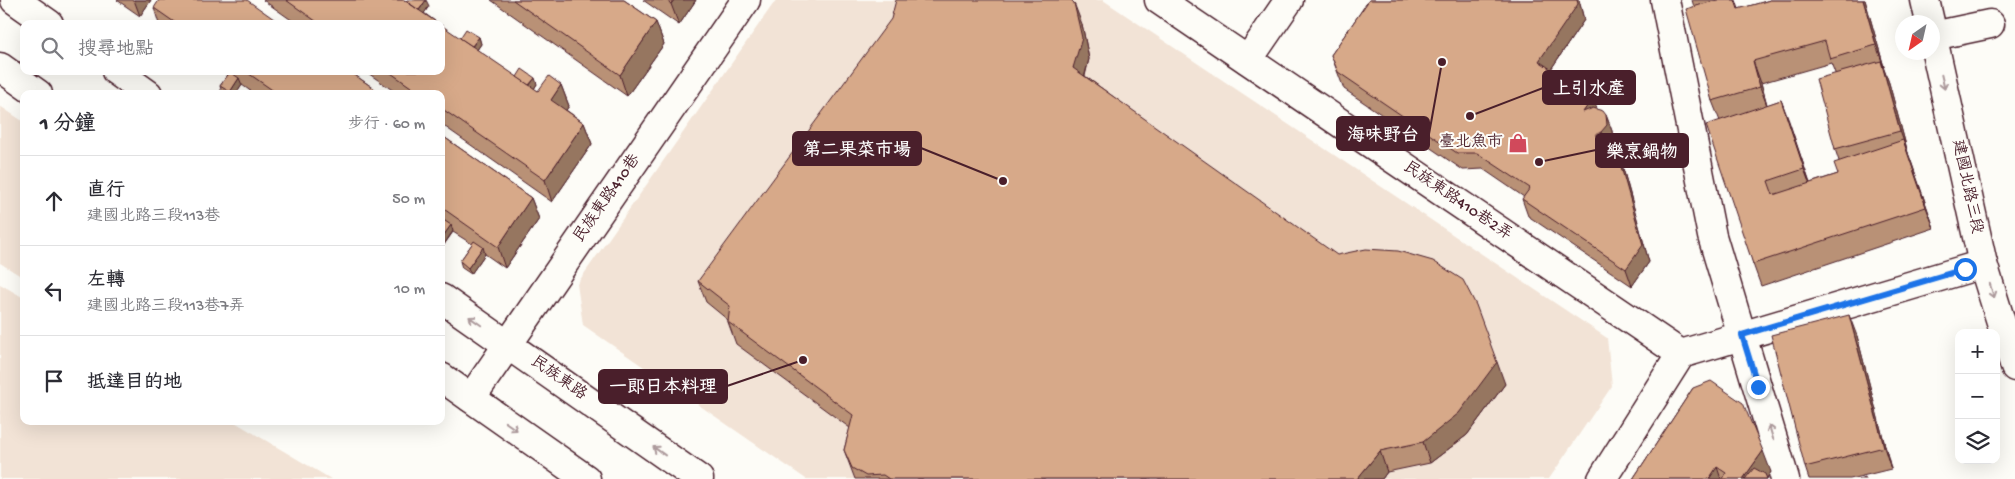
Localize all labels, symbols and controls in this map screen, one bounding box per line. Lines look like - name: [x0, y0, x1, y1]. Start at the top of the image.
- north arrow: [1895, 15, 1940, 60]
- search box: [20, 20, 445, 75]
- icon: search: [38, 34, 66, 62]
- text: 搜尋地點: [78, 39, 154, 62]
- callout: 上引水產: [1543, 71, 1635, 104]
- one-way arrow: [1939, 73, 1948, 89]
- text: 上引水產: [1553, 78, 1625, 101]
- text: 1 分鐘: [40, 113, 95, 138]
- text: 步行 · 60 m: [348, 116, 425, 135]
- callout: 海味野台: [1337, 117, 1429, 150]
- text: 海味野台: [1347, 125, 1419, 147]
- callout: 第二果菜市場: [793, 132, 921, 165]
- place label: 臺北魚市: [1439, 132, 1503, 153]
- shop icon: 臺北魚市: [1507, 132, 1529, 154]
- callout: 樂烹鍋物: [1596, 134, 1688, 167]
- street label: 建國北路三段: [1947, 138, 1987, 236]
- text: 第二果菜市場: [803, 139, 911, 162]
- text: 樂烹鍋物: [1606, 141, 1678, 164]
- street label: 民族東路410巷: [569, 150, 645, 247]
- street label: 民族東路410巷2弄: [1399, 157, 1516, 245]
- text: 直行: [87, 180, 125, 203]
- icon: ahead: [40, 187, 68, 215]
- text: 50 m: [392, 191, 425, 210]
- text: 建國北路三段113巷: [87, 208, 220, 227]
- route start: [1954, 258, 1977, 281]
- text: 左轉: [87, 270, 125, 293]
- icon: left: [40, 277, 68, 305]
- text: 10 m: [394, 281, 425, 300]
- one-way arrow: [1988, 283, 1998, 299]
- text: 建國北路三段113巷7弄: [87, 298, 245, 317]
- one-way arrow: [468, 316, 482, 326]
- map controls: [1955, 329, 2000, 464]
- button: +: [1955, 329, 2000, 374]
- street label: 民族東路: [526, 351, 591, 405]
- icon: arrive: [40, 367, 68, 395]
- callout: 一郎日本料理: [599, 370, 727, 403]
- text: 抵達目的地: [87, 372, 182, 395]
- button: −: [1955, 374, 2000, 419]
- route end: [1747, 376, 1770, 399]
- text: 一郎日本料理: [609, 377, 717, 399]
- button: layers: [1955, 419, 2000, 464]
- one-way arrow: [504, 421, 518, 431]
- one-way arrow: [1766, 425, 1776, 441]
- one-way arrow: [653, 445, 666, 456]

